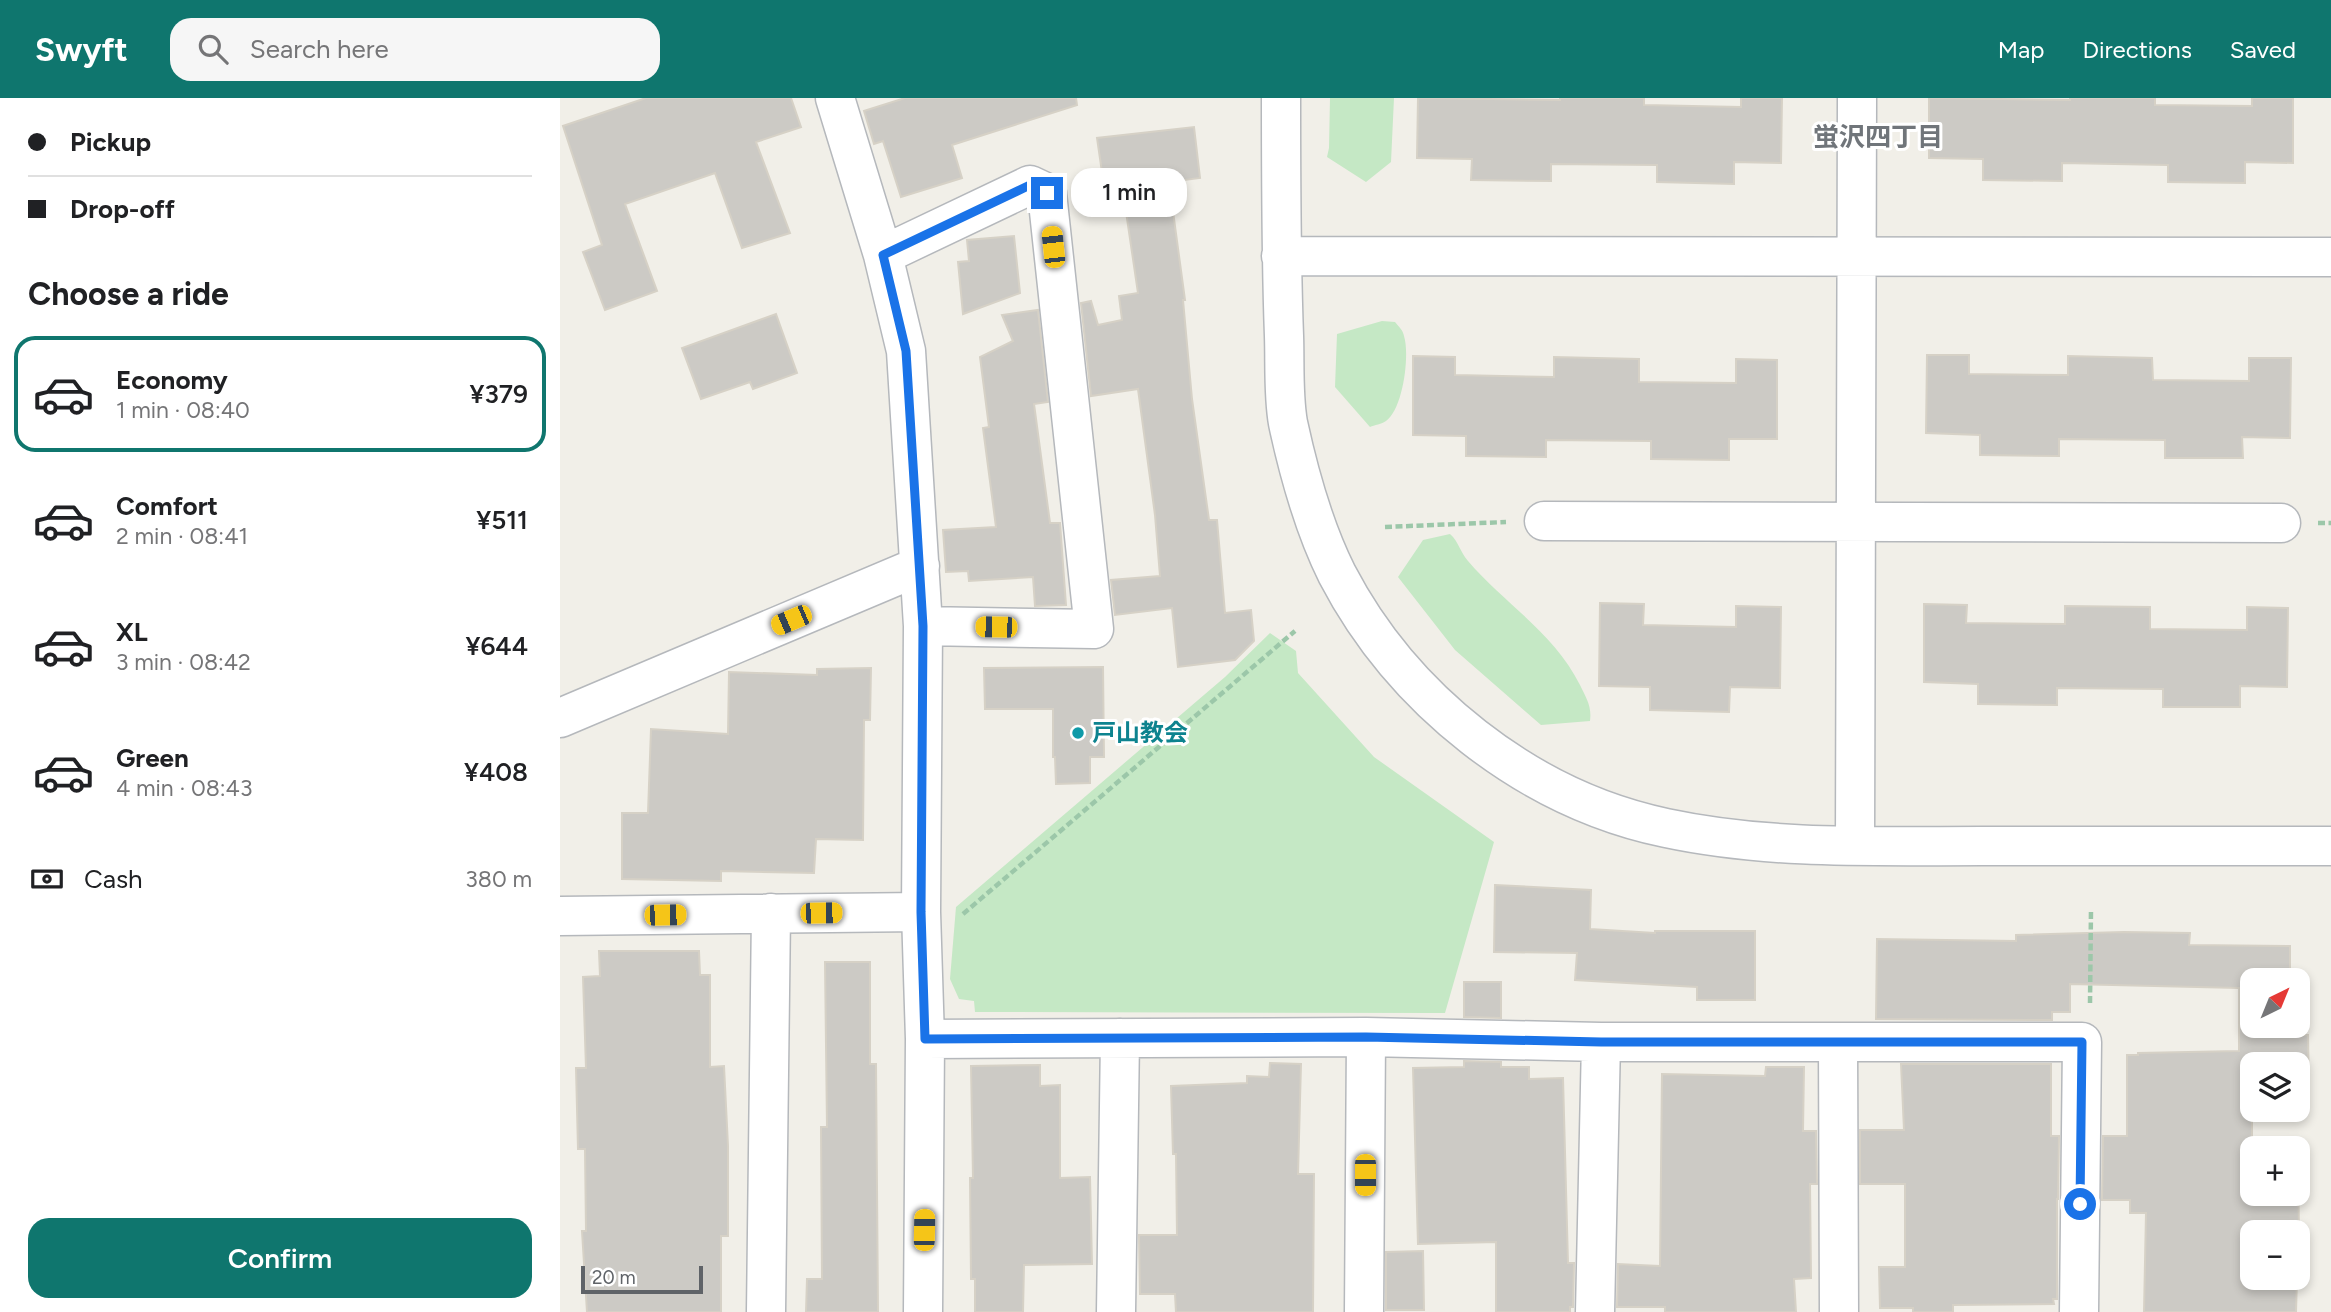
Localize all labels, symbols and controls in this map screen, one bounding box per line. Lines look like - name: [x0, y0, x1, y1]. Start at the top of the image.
- search box: [170, 18, 660, 81]
- text: Swyft: [35, 30, 128, 69]
- icon: search: [194, 30, 232, 68]
- text: Search here: [250, 33, 389, 65]
- text: Map: [1998, 35, 2044, 64]
- text: Directions: [2082, 35, 2192, 64]
- text: Saved: [2230, 35, 2296, 64]
- district label: 蛍沢四丁目: [1813, 121, 1943, 153]
- text: Pickup: [70, 126, 151, 158]
- callout: 1 min: [1072, 168, 1187, 217]
- route end: [1031, 177, 1063, 209]
- text: 1 min: [1102, 178, 1156, 206]
- text: Drop-off: [70, 193, 175, 225]
- car: [1041, 225, 1066, 269]
- text: Choose a ride: [28, 275, 229, 313]
- icon: car: [32, 363, 95, 426]
- text: Economy: [116, 364, 228, 396]
- text: ¥379: [470, 378, 528, 410]
- text: 1 min · 08:40: [116, 396, 250, 424]
- icon: car: [32, 489, 95, 552]
- text: Comfort: [116, 490, 218, 522]
- text: ¥511: [476, 504, 528, 536]
- text: 2 min · 08:41: [116, 522, 248, 550]
- car: [768, 602, 815, 638]
- icon: car: [32, 615, 95, 678]
- text: XL: [116, 616, 148, 648]
- car: [975, 616, 1018, 638]
- text: ¥644: [465, 630, 528, 662]
- text: 3 min · 08:42: [116, 648, 251, 676]
- place label: 戸山教会: [1092, 718, 1188, 747]
- marker: 戸山教会: [1070, 725, 1086, 741]
- icon: car: [32, 741, 95, 804]
- text: Green: [116, 742, 189, 774]
- text: ¥408: [464, 756, 528, 788]
- text: 4 min · 08:43: [116, 774, 252, 802]
- icon: cash: [28, 860, 66, 898]
- text: Cash: [84, 863, 143, 895]
- text: 380 m: [465, 865, 532, 893]
- car: [800, 902, 843, 924]
- car: [644, 904, 687, 926]
- north arrow: [2240, 968, 2310, 1038]
- map controls: [2240, 968, 2310, 1290]
- button: layers: [2240, 1052, 2310, 1122]
- button: +: [2240, 1136, 2310, 1206]
- car: [1355, 1154, 1376, 1196]
- route start: [2064, 1188, 2096, 1220]
- car: [914, 1209, 935, 1251]
- button: Confirm: [28, 1218, 532, 1298]
- button: −: [2240, 1220, 2310, 1290]
- scale bar: [581, 1263, 704, 1295]
- text: 20 m: [592, 1266, 636, 1289]

